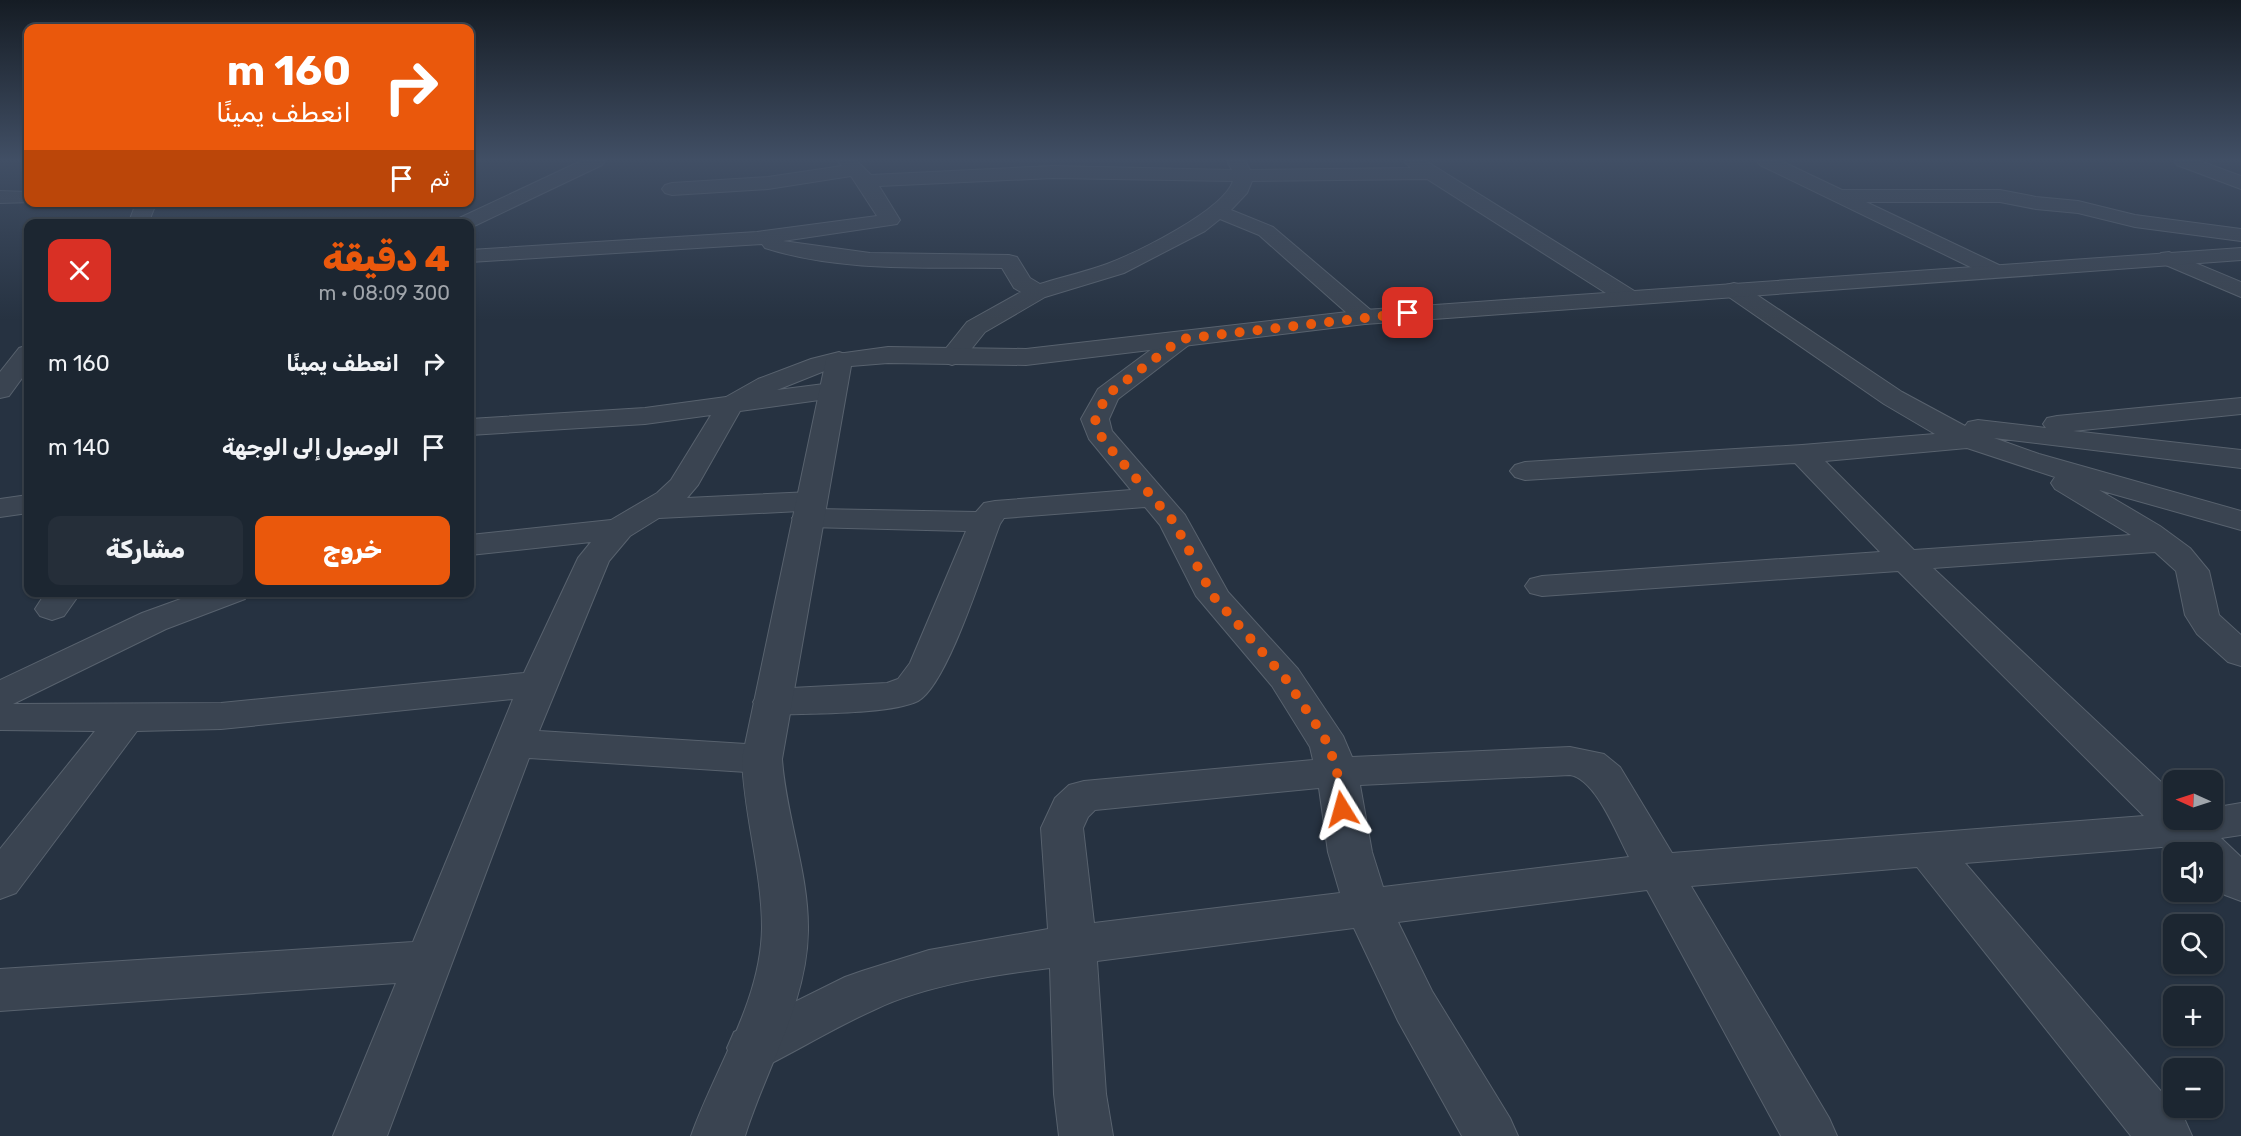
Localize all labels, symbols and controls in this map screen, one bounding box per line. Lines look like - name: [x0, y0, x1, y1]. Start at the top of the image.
- text: 160 m: [227, 46, 351, 96]
- icon: right: [372, 48, 450, 126]
- text: انعطف يمينًا: [216, 97, 351, 129]
- icon: arrive: [385, 162, 418, 195]
- text: ثم: [430, 165, 450, 192]
- text: 4 دقيقة: [322, 237, 450, 280]
- button: close: [48, 239, 111, 302]
- text: 300 m · 08:09: [318, 281, 450, 305]
- pin: [1382, 287, 1433, 338]
- icon: arrive: [1391, 296, 1424, 329]
- icon: right: [417, 347, 450, 380]
- text: 160 m: [48, 350, 110, 377]
- text: انعطف يمينًا: [286, 350, 399, 377]
- icon: arrive: [417, 431, 450, 464]
- text: 140 m: [48, 434, 110, 461]
- text: الوصول إلى الوجهة: [222, 434, 399, 461]
- button: مشاركة: [48, 516, 243, 585]
- button: خروج: [255, 516, 450, 585]
- north arrow: [2163, 770, 2223, 830]
- map controls: [2163, 770, 2223, 1118]
- position arrow: [1310, 777, 1374, 841]
- button: sound: [2163, 842, 2223, 902]
- button: search: [2163, 914, 2223, 974]
- button: +: [2163, 986, 2223, 1046]
- button: −: [2163, 1058, 2223, 1118]

